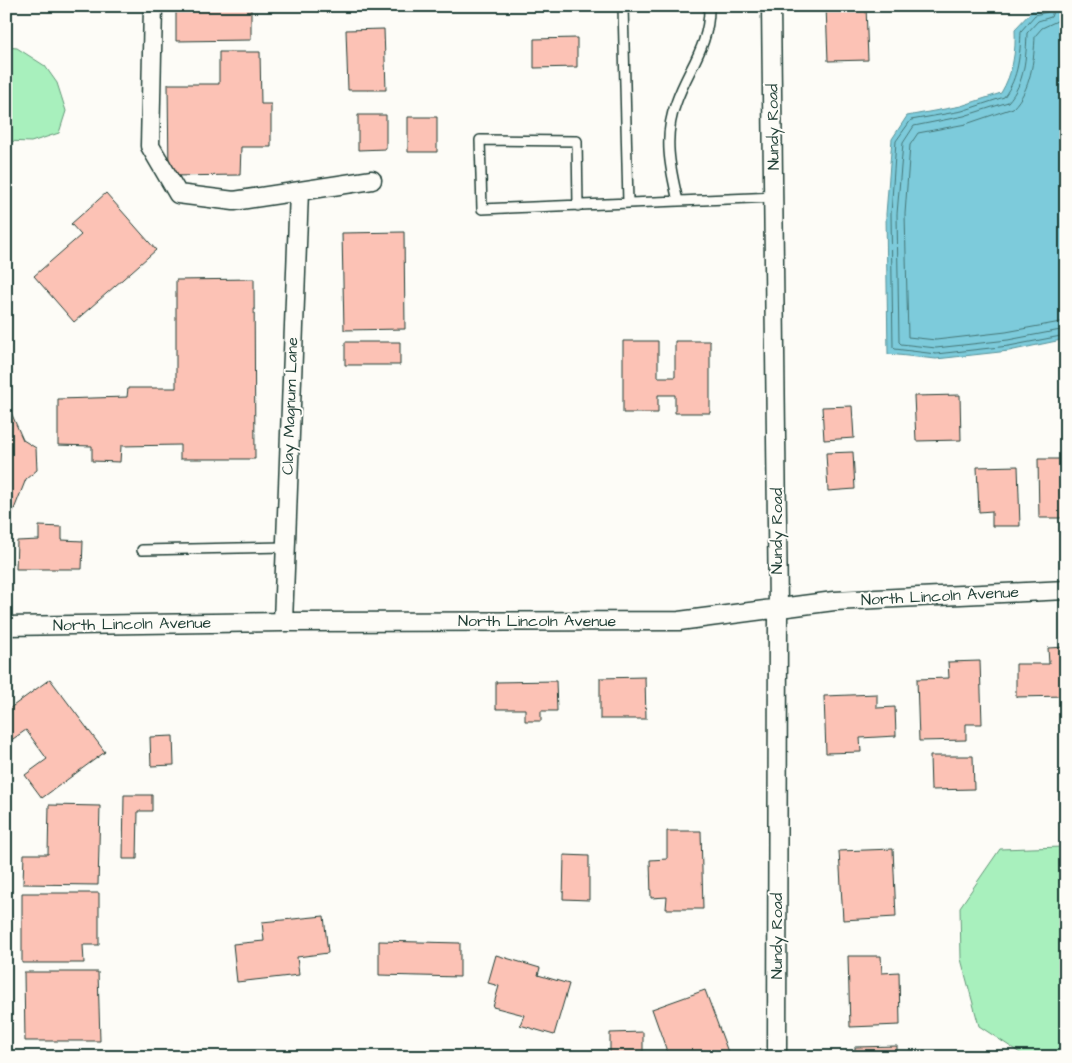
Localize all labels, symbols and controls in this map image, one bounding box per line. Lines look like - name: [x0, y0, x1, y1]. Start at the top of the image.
- street label: Nundy Road: [761, 84, 786, 170]
- street label: Clay Magnum Lane: [277, 336, 304, 475]
- street label: Nundy Road: [766, 488, 789, 574]
- street label: North Lincoln Avenue: [860, 581, 1020, 611]
- street label: North Lincoln Avenue: [458, 610, 616, 632]
- street label: North Lincoln Avenue: [53, 612, 212, 636]
- street label: Nundy Road: [766, 893, 789, 979]

